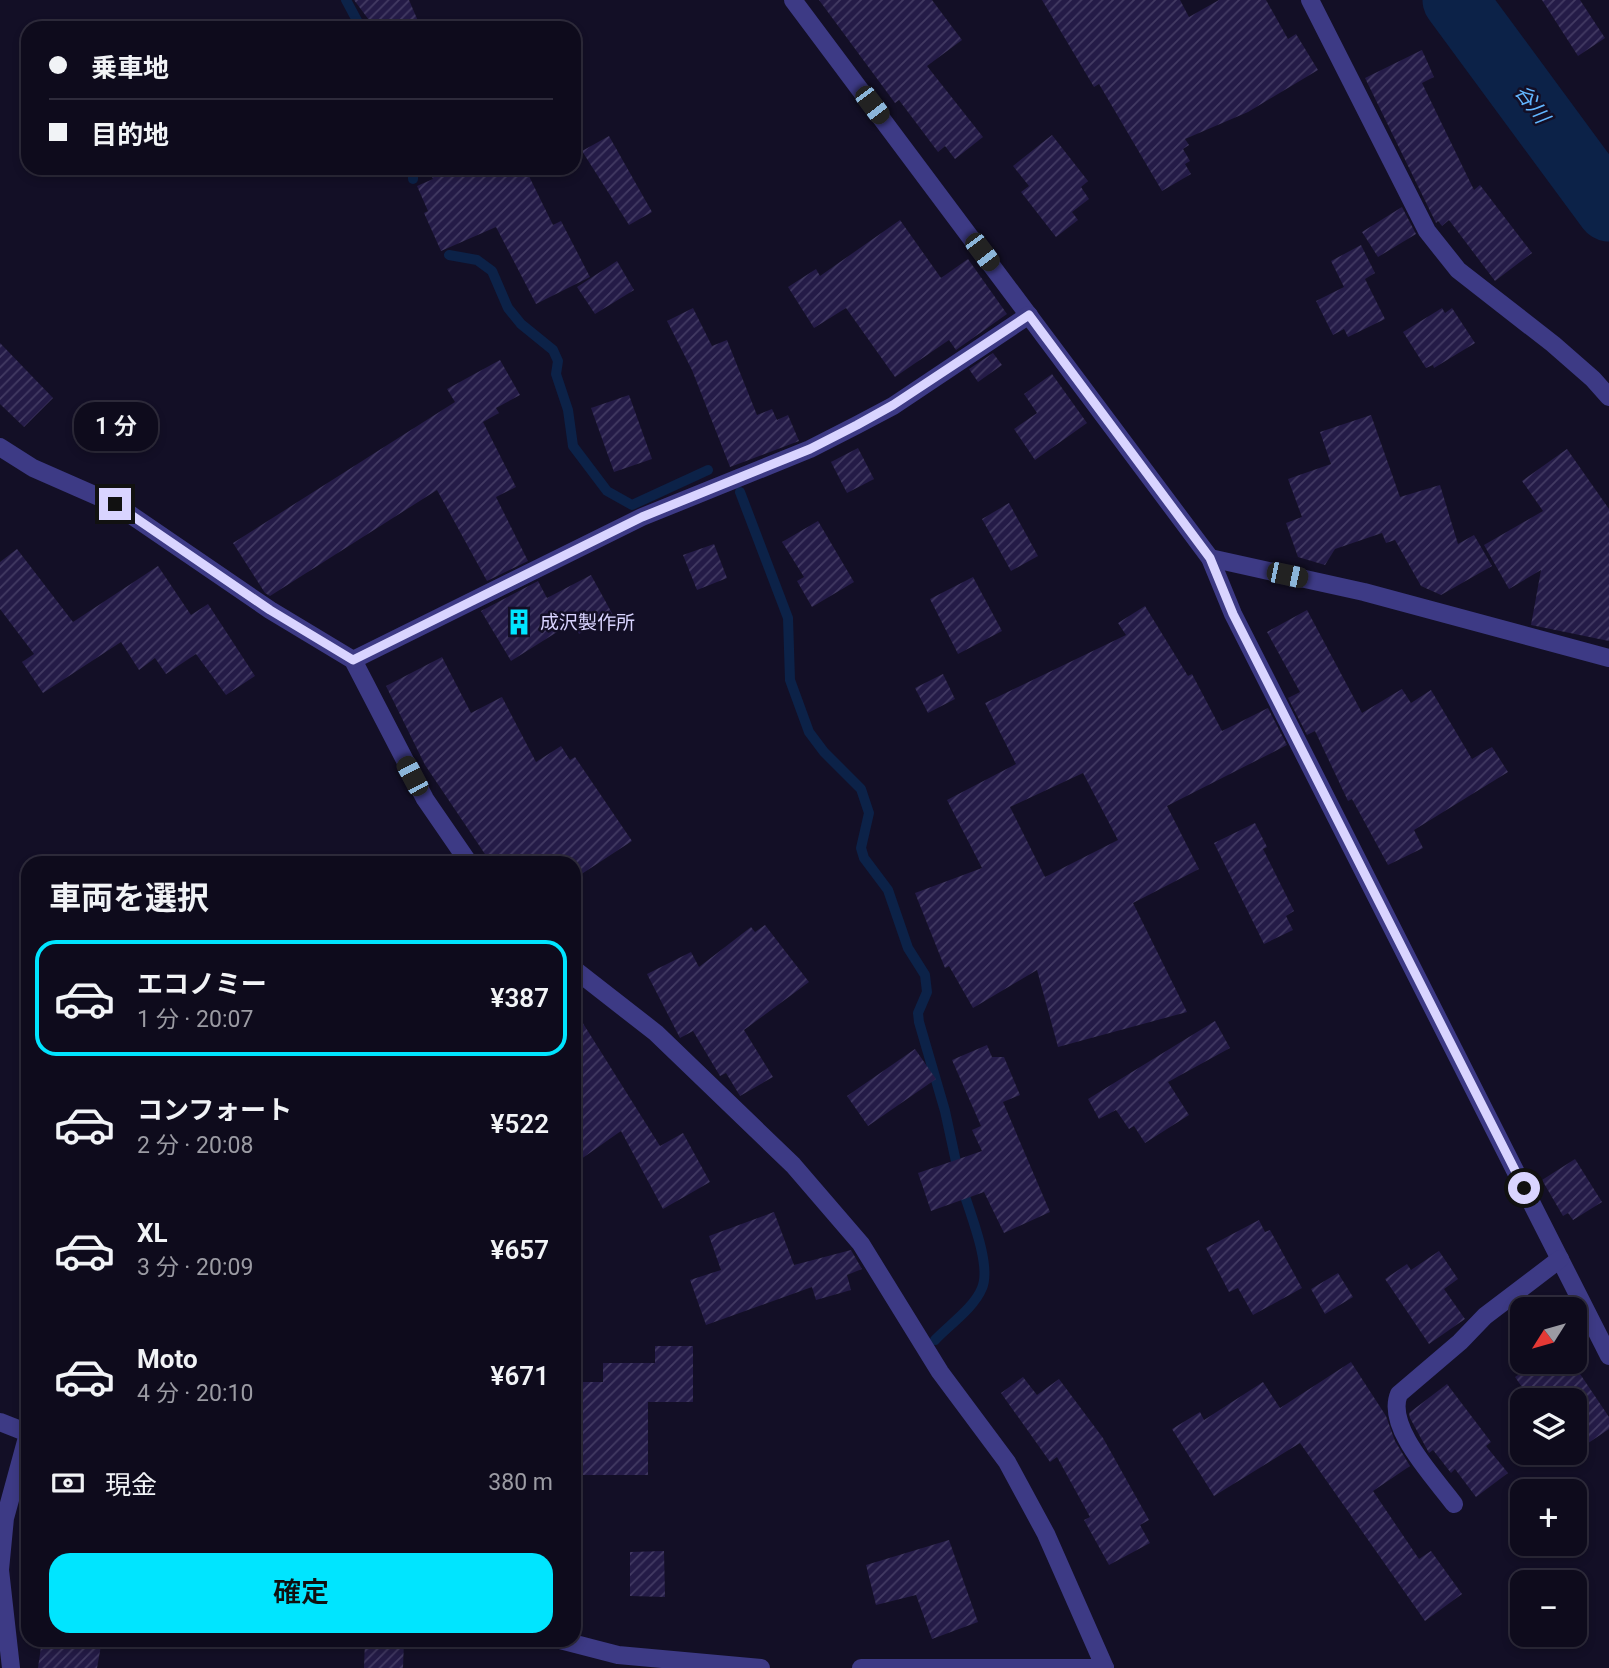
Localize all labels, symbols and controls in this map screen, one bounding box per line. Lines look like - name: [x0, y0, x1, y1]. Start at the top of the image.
- text: 乗車地: [91, 53, 169, 83]
- water label: 谷川: [1510, 80, 1555, 130]
- car: [851, 82, 894, 128]
- text: 目的地: [91, 120, 169, 150]
- car: [961, 229, 1004, 275]
- callout: 1 分: [73, 402, 157, 452]
- text: 1 分: [95, 413, 137, 440]
- route end: [99, 488, 131, 520]
- car: [1265, 560, 1310, 590]
- building icon: 成沢製作所: [504, 607, 534, 637]
- place label: 成沢製作所: [540, 611, 635, 634]
- car: [393, 753, 432, 799]
- text: 車両を選択: [49, 879, 209, 917]
- icon: car: [53, 967, 116, 1030]
- text: エコノミー: [137, 969, 267, 999]
- text: ¥387: [491, 983, 549, 1013]
- text: 1 分 · 20:07: [137, 1006, 253, 1033]
- icon: car: [53, 1093, 116, 1156]
- text: コンフォート: [137, 1095, 292, 1125]
- text: ¥522: [491, 1109, 549, 1139]
- text: 2 分 · 20:08: [137, 1132, 253, 1159]
- route start: [1508, 1172, 1540, 1204]
- text: XL: [137, 1218, 168, 1248]
- icon: car: [53, 1219, 116, 1282]
- text: ¥657: [491, 1235, 549, 1265]
- text: 3 分 · 20:09: [137, 1254, 253, 1281]
- north arrow: [1510, 1297, 1587, 1374]
- map controls: [1510, 1297, 1587, 1647]
- text: Moto: [137, 1344, 198, 1374]
- icon: car: [53, 1345, 116, 1408]
- text: ¥671: [491, 1361, 549, 1391]
- text: 4 分 · 20:10: [137, 1380, 253, 1407]
- button: layers: [1510, 1388, 1587, 1465]
- icon: cash: [49, 1464, 87, 1502]
- text: 380 m: [488, 1469, 553, 1496]
- text: 現金: [105, 1470, 157, 1500]
- button: +: [1510, 1479, 1587, 1556]
- button: 確定: [49, 1553, 553, 1633]
- button: −: [1510, 1570, 1587, 1647]

